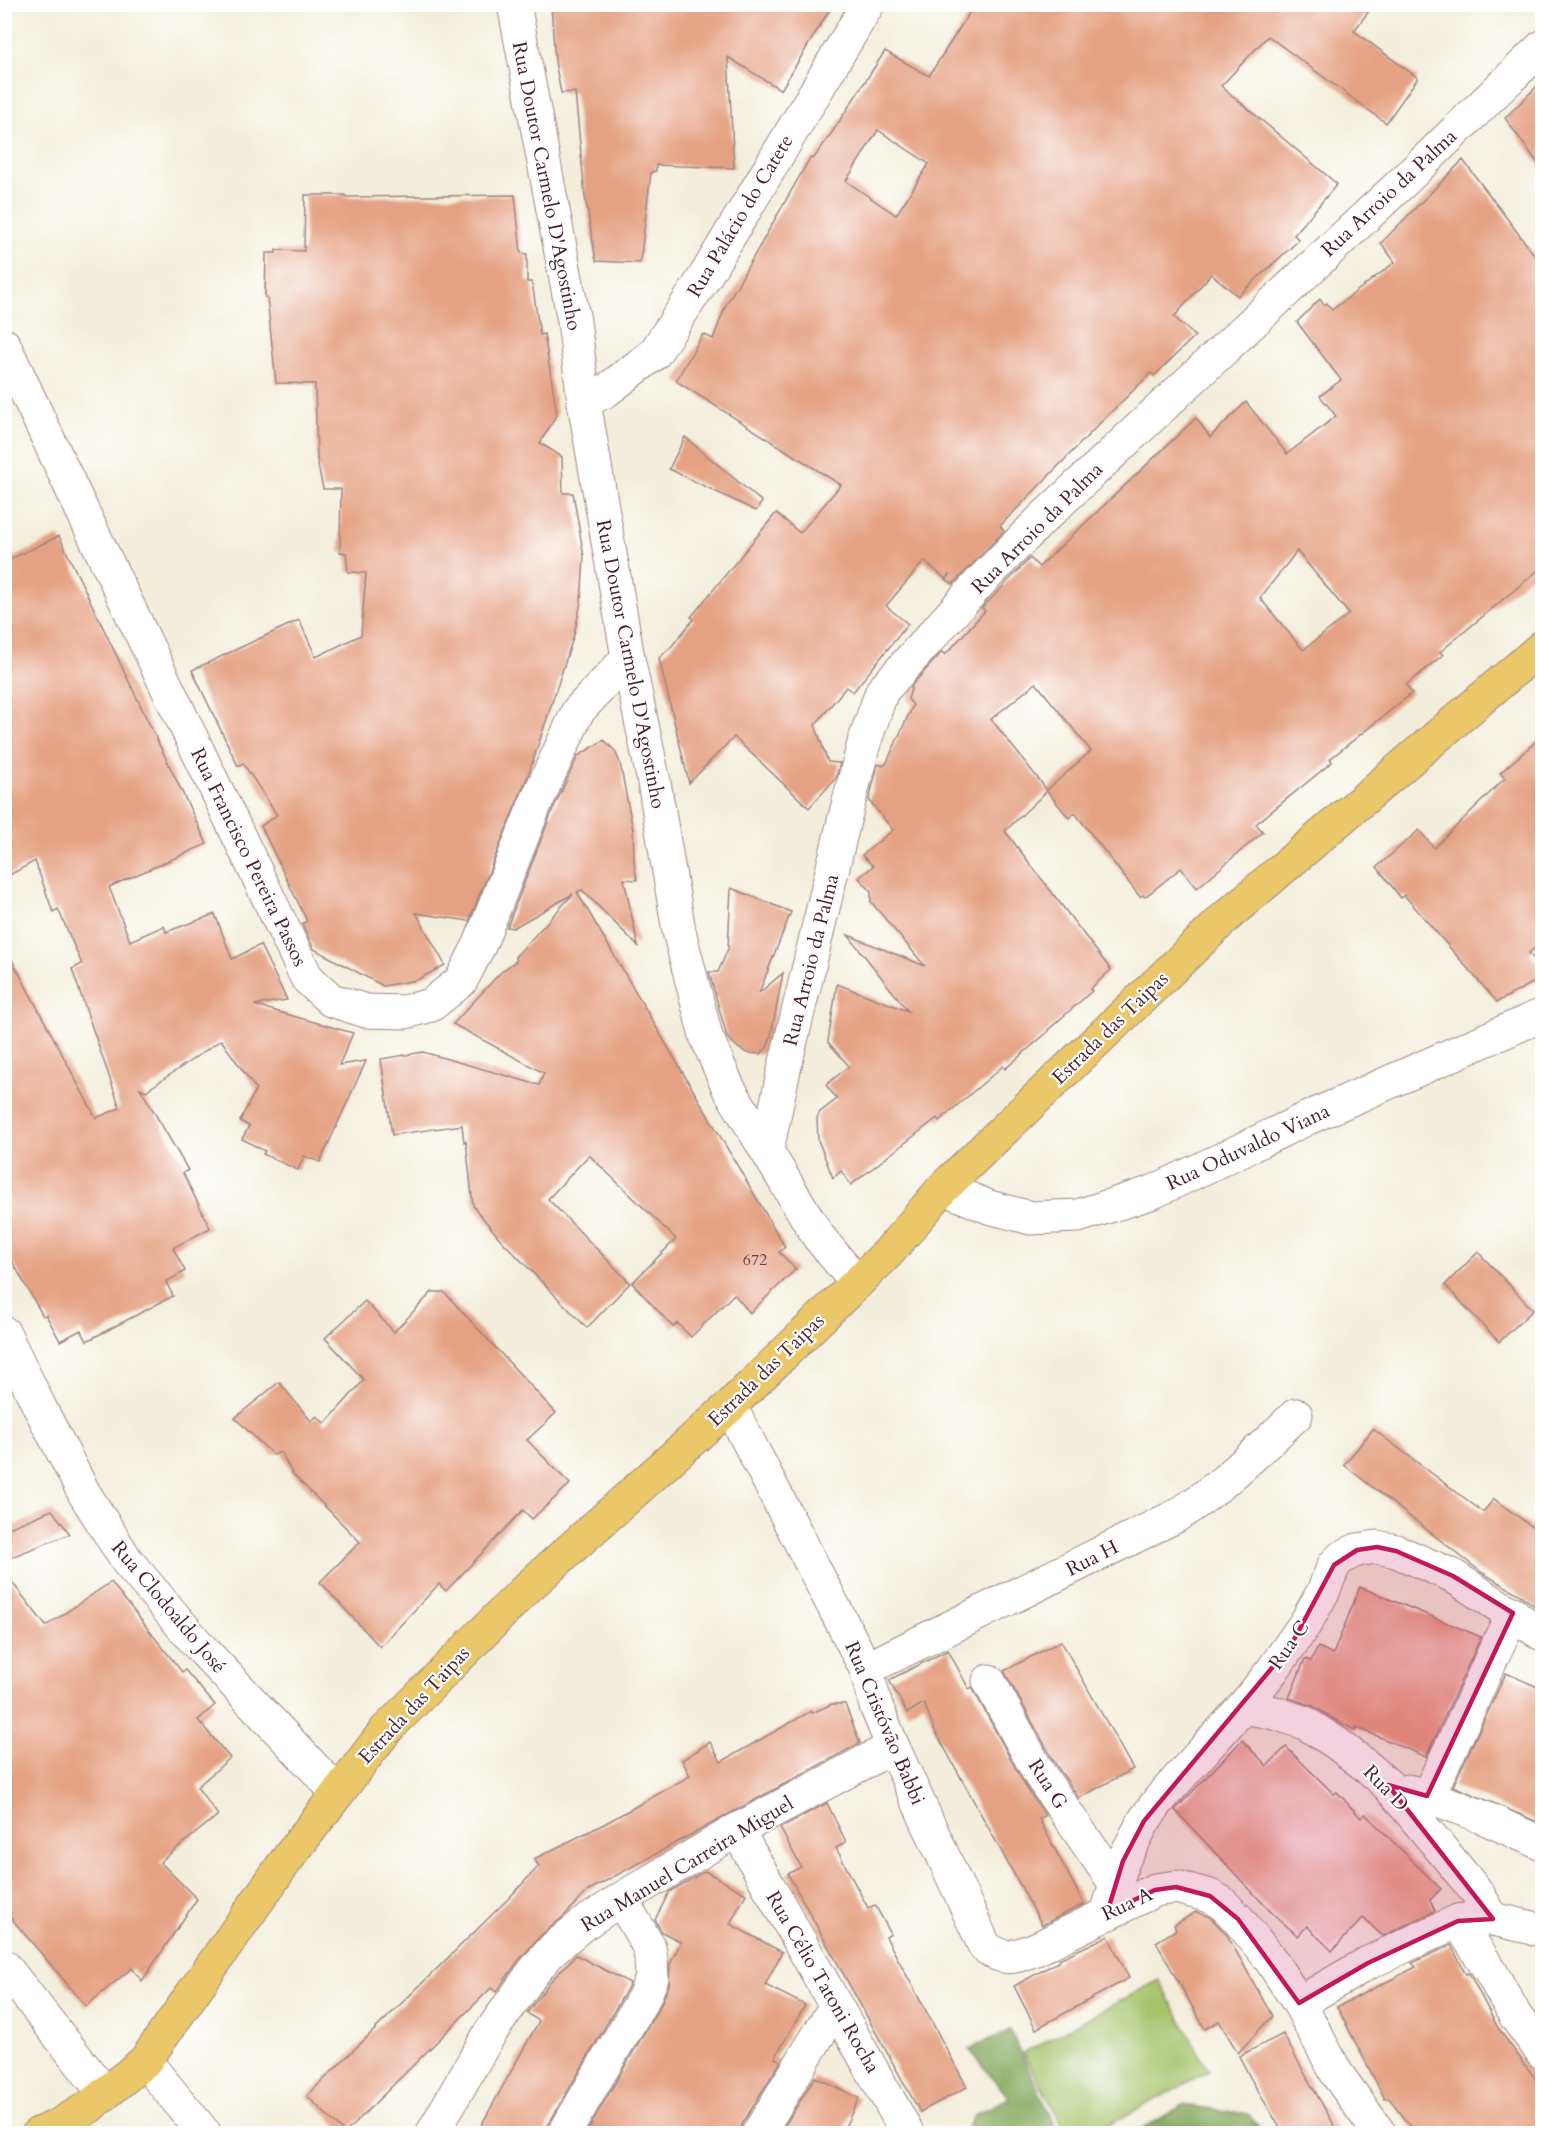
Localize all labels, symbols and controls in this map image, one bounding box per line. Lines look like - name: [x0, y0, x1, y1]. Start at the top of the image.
- street label: Rua Doutor Carmelo D'Agostinho: [506, 39, 588, 333]
- street label: Rua Arroio da Palma: [1315, 123, 1463, 263]
- street label: Rua Palácio do Catete: [681, 130, 799, 302]
- street label: Rua Arroio da Palma: [965, 456, 1109, 600]
- street label: Rua Doutor Carmelo D'Agostinho: [590, 517, 672, 811]
- street label: Rua Francisco Pereira Passos: [184, 743, 314, 971]
- street label: Rua Arroio da Palma: [777, 871, 845, 1049]
- street label: Estrada das Taipas: [1046, 965, 1174, 1091]
- street label: Rua Oduvaldo Viana: [1162, 1097, 1334, 1197]
- house number: 672: [743, 1249, 767, 1271]
- street label: Estrada das Taipas: [702, 1307, 830, 1433]
- street label: Rua H: [1061, 1533, 1123, 1583]
- street label: Rua Clodoaldo José: [105, 1535, 233, 1679]
- street label: Rua C: [1262, 1615, 1316, 1675]
- street label: Rua Cristóvão Babbi: [838, 1637, 932, 1809]
- street label: Estrada das Taipas: [352, 1640, 476, 1770]
- street label: Rua G: [1022, 1754, 1074, 1814]
- street label: Rua D: [1357, 1759, 1415, 1817]
- street label: Rua Manuel Carreira Miguel: [576, 1790, 798, 1938]
- street label: Rua A: [1097, 1880, 1157, 1927]
- street label: Rua Célio Tatoni Rocha: [760, 1886, 886, 2078]

